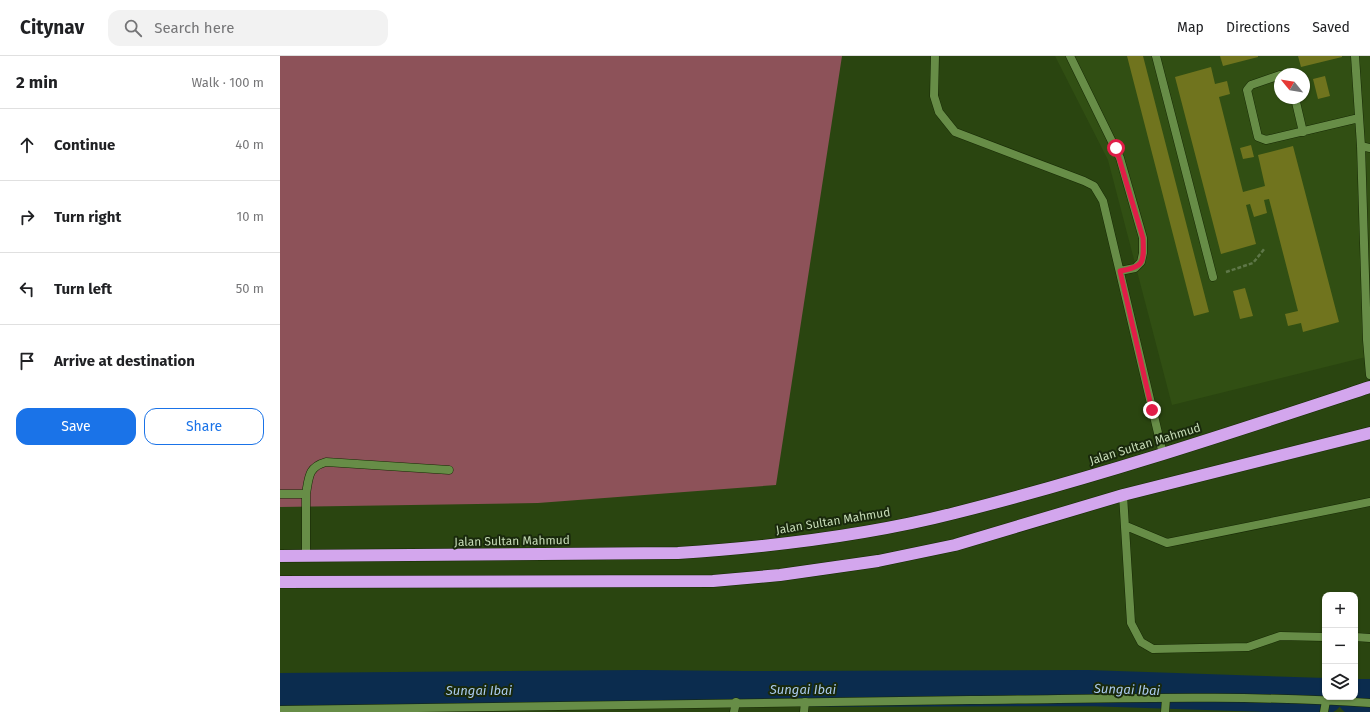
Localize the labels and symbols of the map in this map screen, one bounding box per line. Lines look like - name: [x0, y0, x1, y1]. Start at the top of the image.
- north arrow: [1274, 68, 1310, 104]
- route start: [1107, 139, 1125, 157]
- route end: [1143, 401, 1161, 419]
- street label: Jalan Sultan Mahmud: [1088, 420, 1202, 468]
- street label: Jalan Sultan Mahmud: [775, 505, 891, 537]
- street label: Jalan Sultan Mahmud: [454, 533, 570, 549]
- water label: Sungai Ibai: [1093, 681, 1161, 698]
- water label: Sungai Ibai: [769, 682, 837, 697]
- water label: Sungai Ibai: [445, 683, 513, 698]

